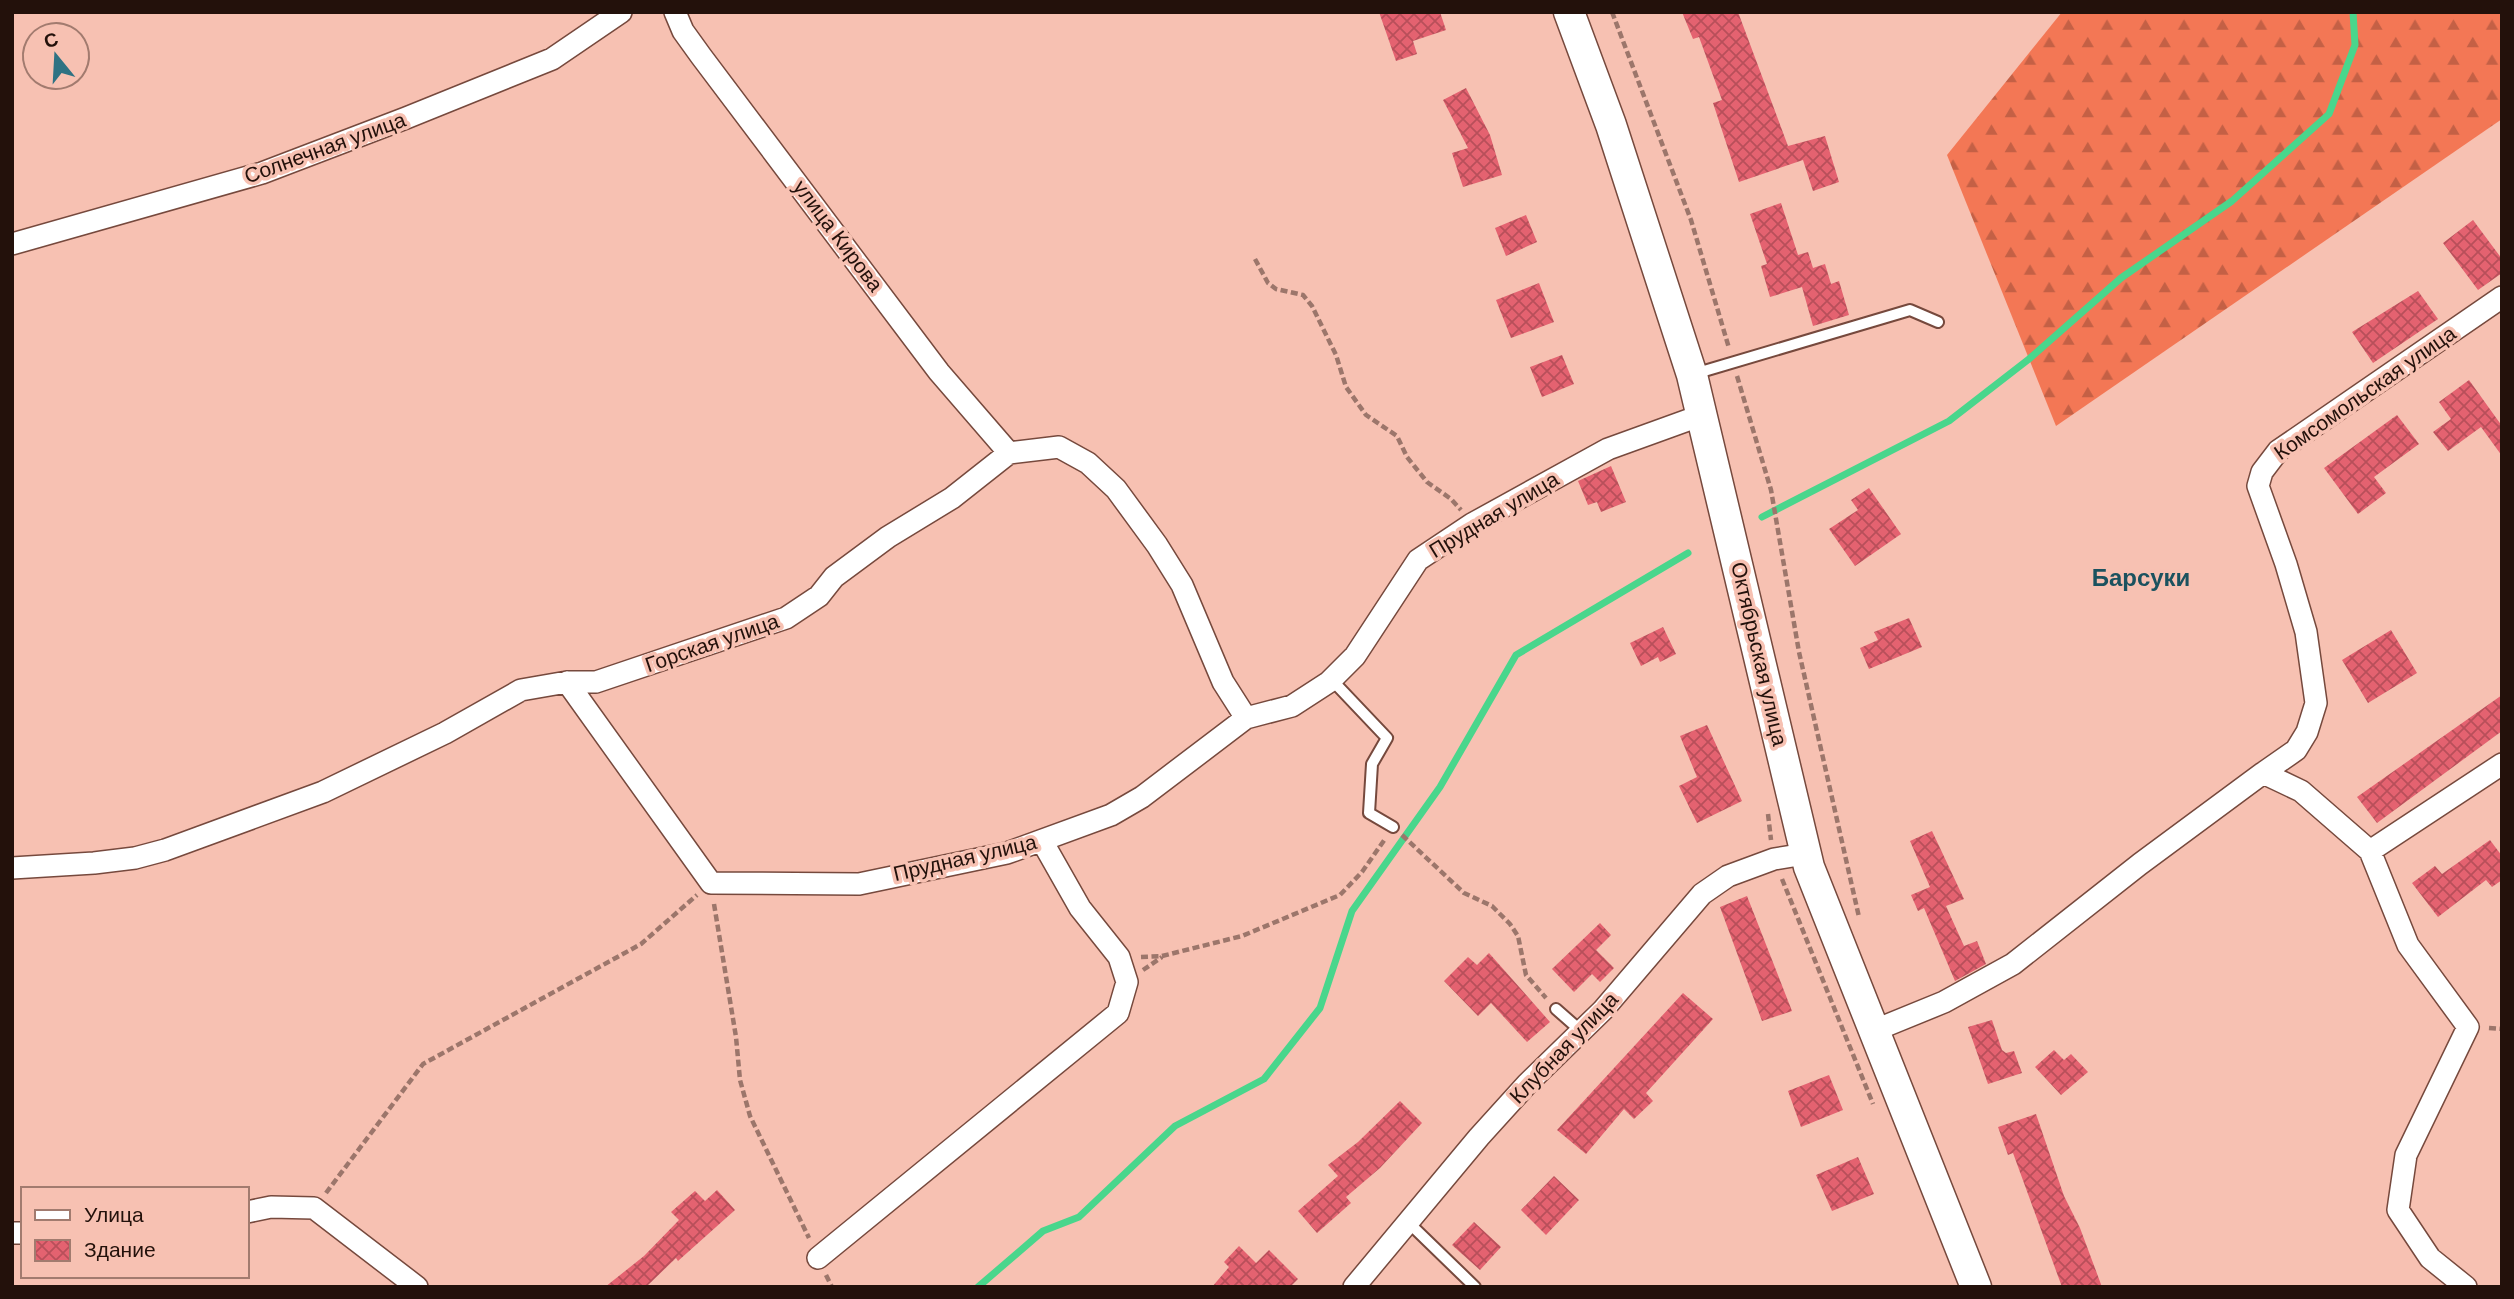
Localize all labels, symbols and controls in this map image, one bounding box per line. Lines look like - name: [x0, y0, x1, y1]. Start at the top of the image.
- north arrow: [21, 21, 91, 91]
- text: С: [41, 26, 62, 54]
- street label: Солнечная улица: [240, 106, 410, 190]
- street label: улица Кирова: [787, 174, 889, 298]
- street label: Комсомольская улица: [2268, 319, 2462, 466]
- street label: Прудная улица: [1424, 465, 1564, 565]
- street label: Октябрьская улица: [1724, 559, 1794, 749]
- district label: Барсуки: [2092, 562, 2190, 593]
- street label: Горская улица: [641, 607, 783, 679]
- street label: Прудная улица: [890, 828, 1040, 888]
- street label: Клубная улица: [1503, 986, 1625, 1110]
- legend: [21, 1187, 248, 1278]
- text: Улица: [84, 1201, 144, 1229]
- text: Здание: [84, 1236, 156, 1264]

